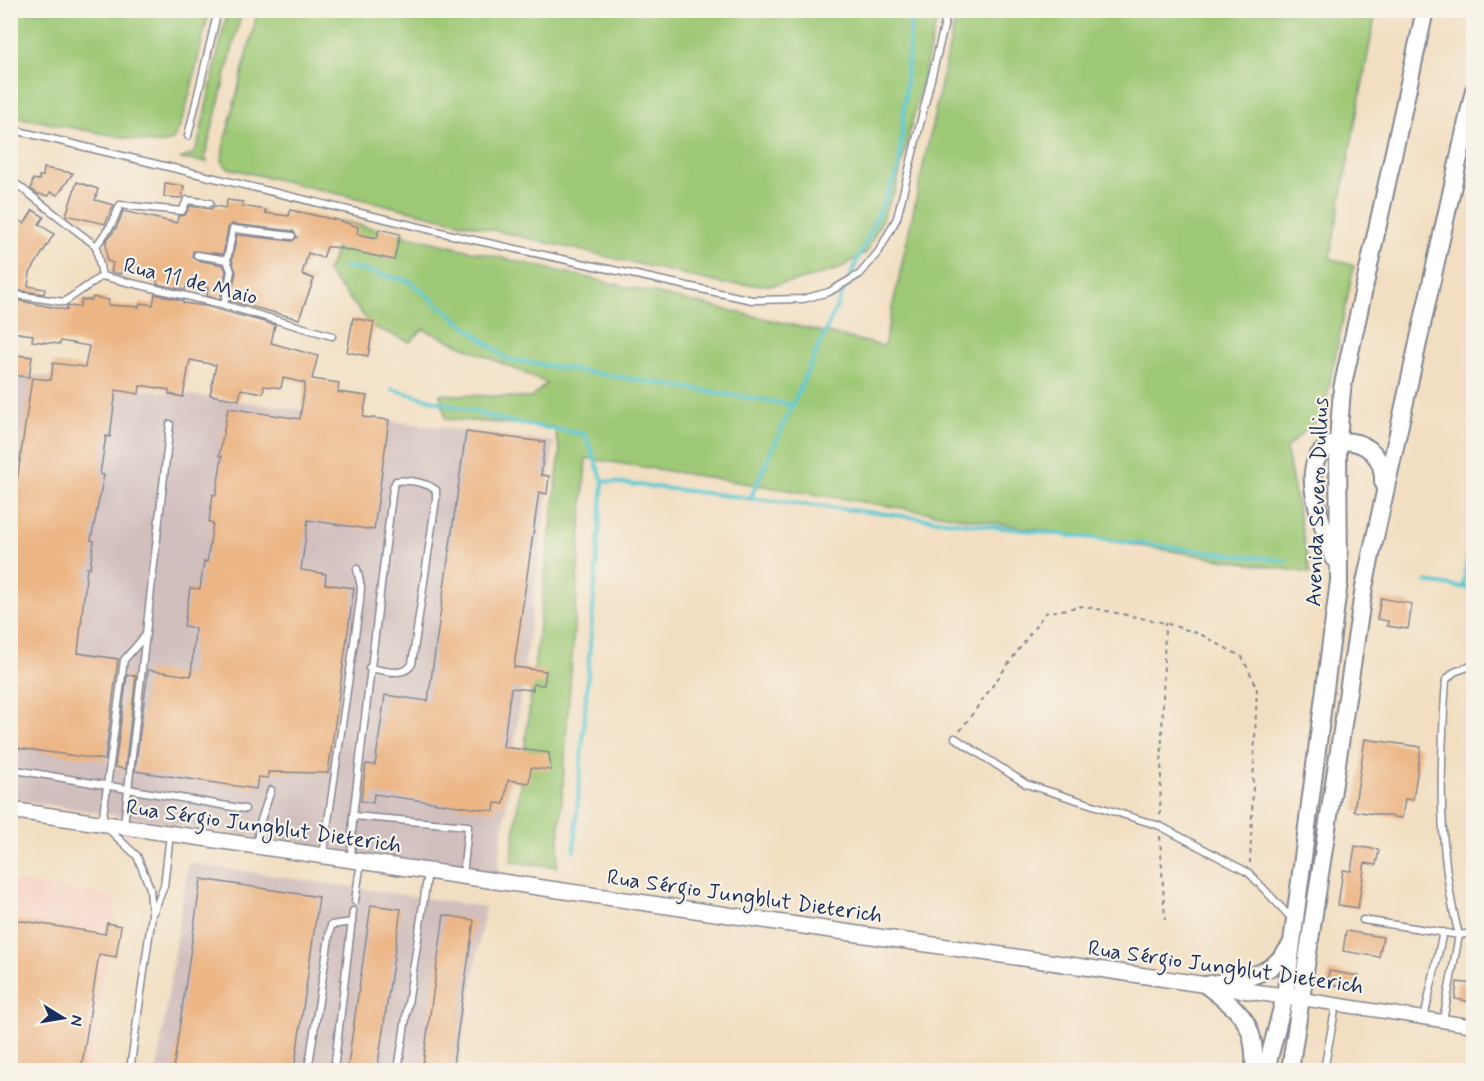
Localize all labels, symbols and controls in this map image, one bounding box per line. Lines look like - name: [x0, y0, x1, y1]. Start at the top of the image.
- street label: Rua 11 de Maio: [121, 252, 260, 312]
- street label: Avenida Severo Dullius: [1300, 396, 1336, 607]
- street label: Rua Sérgio Jungblut Dieterich: [124, 794, 403, 863]
- street label: Rua Sérgio Jungblut Dieterich: [605, 864, 884, 933]
- street label: Rua Sérgio Jungblut Dieterich: [1086, 935, 1365, 1004]
- north arrow: [33, 988, 93, 1048]
- text: N: [65, 1013, 88, 1028]

